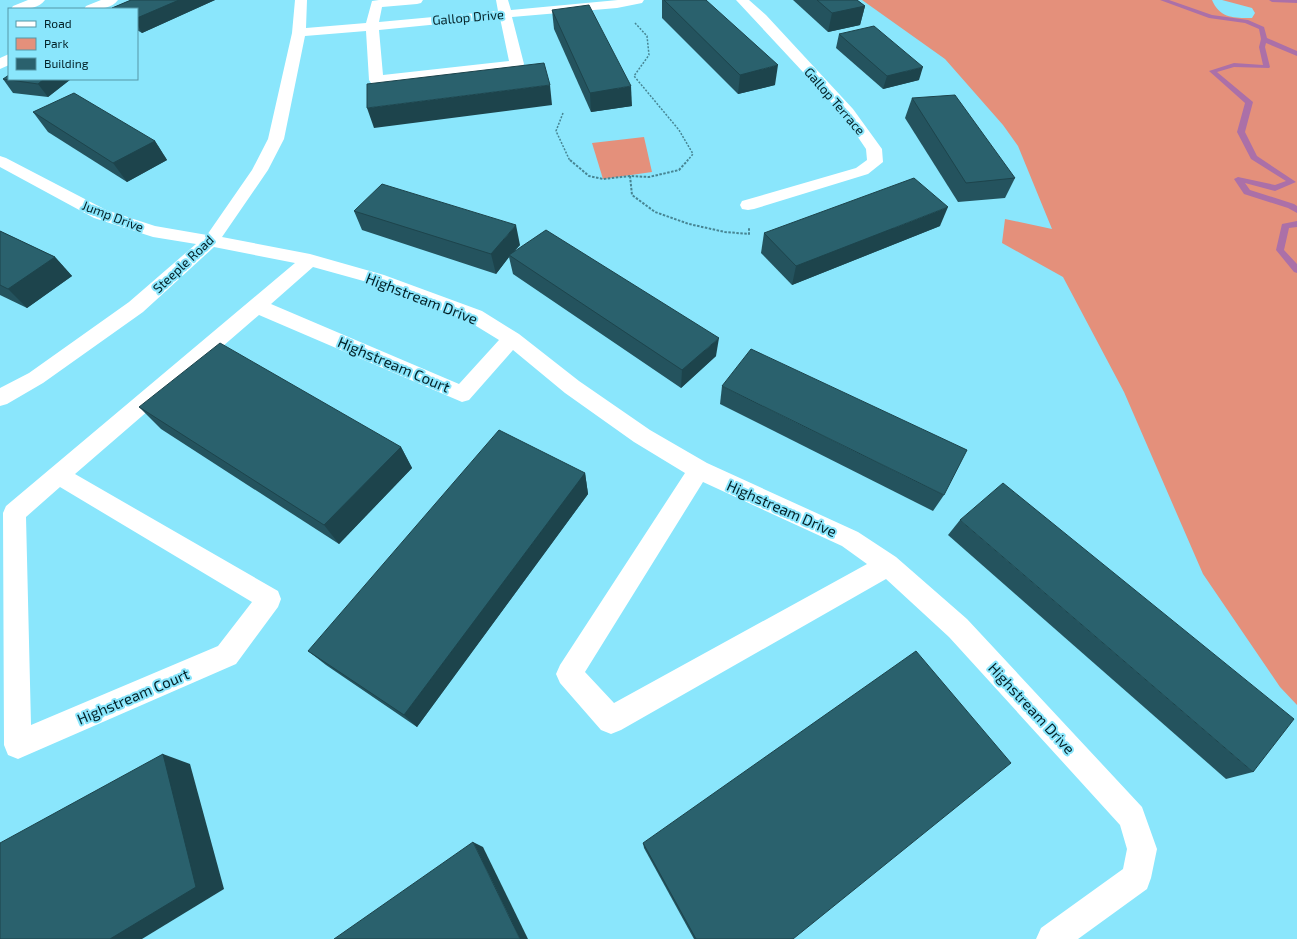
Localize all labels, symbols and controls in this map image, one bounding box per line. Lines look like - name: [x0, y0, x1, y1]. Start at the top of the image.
- street label: Gallop Drive: [432, 6, 504, 28]
- legend: [8, 8, 138, 80]
- text: Road: [44, 16, 72, 30]
- text: Park: [44, 36, 69, 50]
- text: Building: [44, 56, 89, 70]
- street label: Gallop Terrace: [801, 64, 869, 138]
- street label: Jump Drive: [80, 197, 146, 235]
- street label: Steeple Road: [149, 232, 217, 296]
- street label: Highstream Drive: [364, 268, 480, 328]
- street label: Highstream Court: [335, 332, 453, 396]
- street label: Highstream Drive: [724, 476, 840, 540]
- street label: Highstream Drive: [985, 659, 1079, 757]
- street label: Highstream Court: [74, 664, 192, 728]

